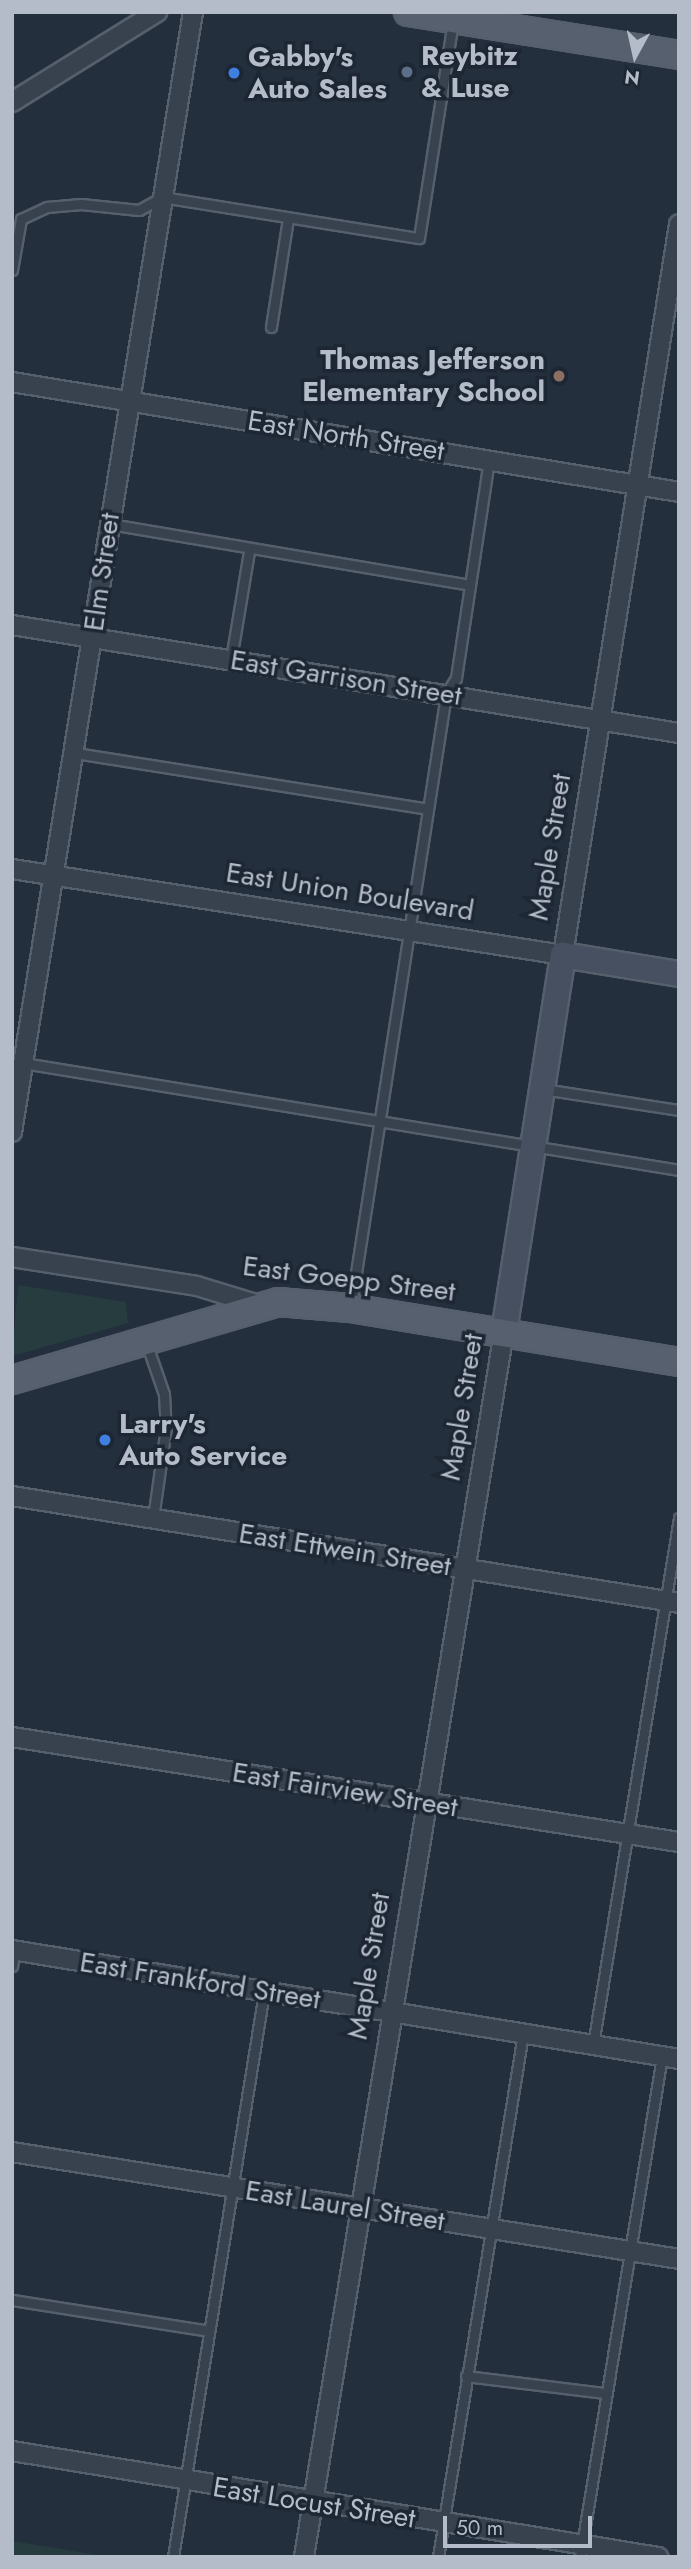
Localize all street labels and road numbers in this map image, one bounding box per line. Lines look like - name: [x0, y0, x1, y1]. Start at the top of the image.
- street label: East North Street: [245, 404, 447, 468]
- street label: Elm Street: [77, 511, 127, 633]
- street label: East Garrison Street: [228, 643, 464, 713]
- street label: Maple Street: [522, 771, 578, 923]
- street label: East Union Boulevard: [224, 856, 476, 928]
- street label: East Goepp Street: [241, 1249, 457, 1309]
- street label: Maple Street: [434, 1331, 490, 1483]
- street label: East Ettwein Street: [237, 1517, 453, 1583]
- street label: East Fairview Street: [230, 1756, 460, 1824]
- street label: Maple Street: [341, 1890, 397, 2042]
- street label: East Frankford Street: [77, 1945, 323, 2017]
- street label: East Laurel Street: [243, 2174, 447, 2238]
- street label: East Locust Street: [210, 2470, 418, 2536]

